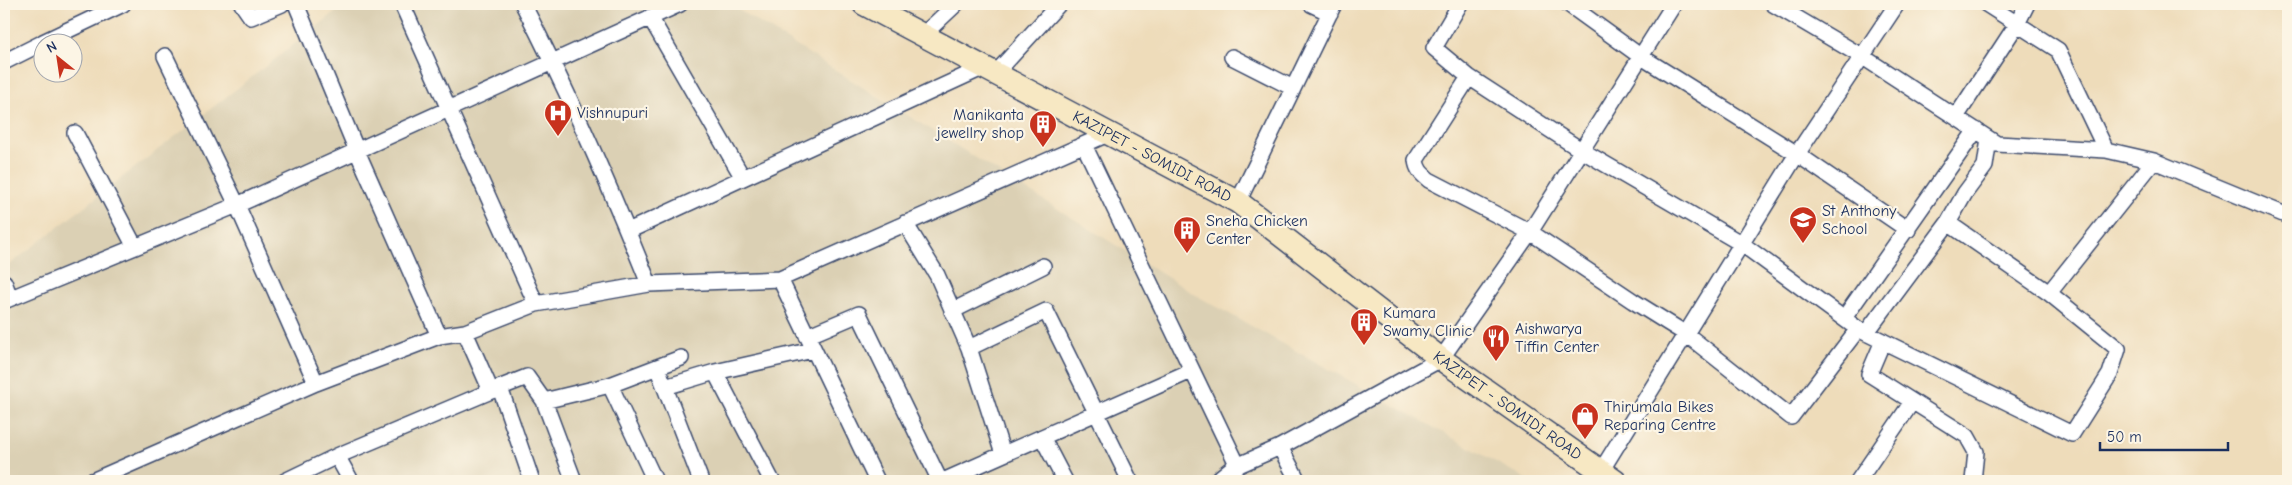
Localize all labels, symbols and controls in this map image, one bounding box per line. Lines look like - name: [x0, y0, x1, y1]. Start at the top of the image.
- north arrow: [32, 32, 82, 82]
- text: N: [44, 38, 60, 57]
- hospital icon: Vishnupuri: [543, 98, 573, 137]
- place label: Vishnupuri: [577, 104, 648, 122]
- place label: Manikanta jewellry shop: [935, 106, 1024, 142]
- street label: KAZIPET - SOMIDI ROAD: [1070, 107, 1235, 206]
- building icon: Manikanta jewellry shop: [1028, 109, 1058, 148]
- place label: St Anthony School: [1822, 202, 1897, 238]
- school or university icon: St Anthony School: [1788, 205, 1818, 244]
- place label: Sneha Chicken Center: [1206, 212, 1308, 248]
- building icon: Sneha Chicken Center: [1172, 215, 1202, 254]
- place label: Kumara Swamy Clinic: [1383, 304, 1473, 340]
- building icon: Kumara Swamy Clinic: [1349, 307, 1379, 346]
- place label: Aishwarya Tiffin Center: [1515, 320, 1600, 356]
- restaurant icon: Aishwarya Tiffin Center: [1481, 323, 1511, 362]
- street label: KAZIPET - SOMIDI ROAD: [1430, 347, 1585, 464]
- place label: Thirumala Bikes Reparing Centre: [1604, 398, 1716, 434]
- shop icon: Thirumala Bikes Reparing Centre: [1570, 401, 1600, 440]
- scale bar: [2100, 420, 2227, 452]
- text: 50 m: [2107, 428, 2142, 446]

